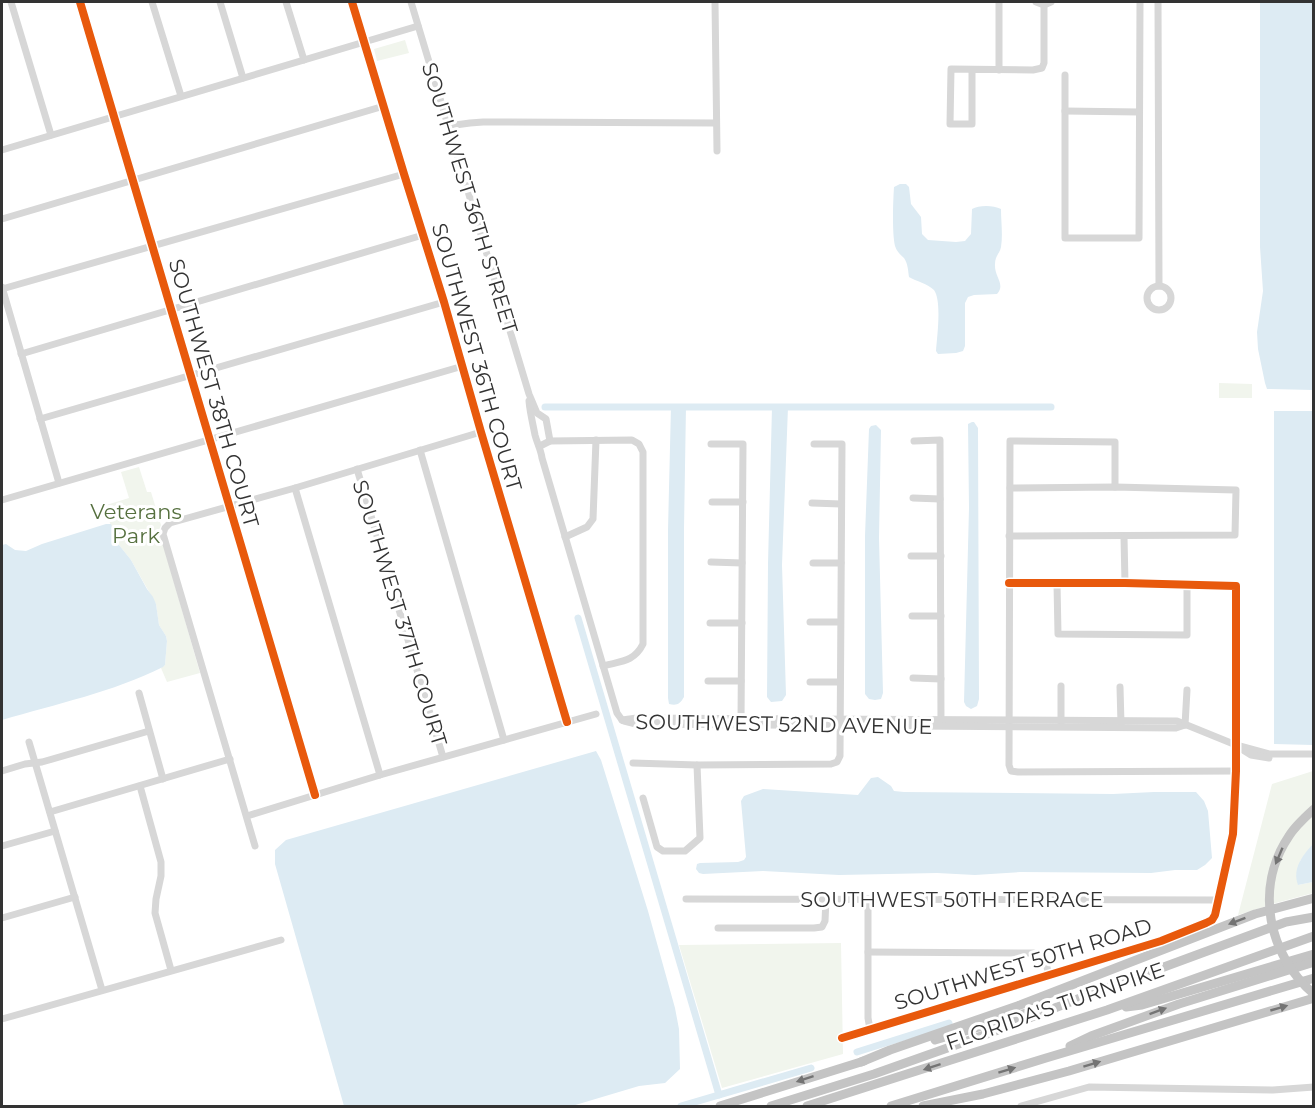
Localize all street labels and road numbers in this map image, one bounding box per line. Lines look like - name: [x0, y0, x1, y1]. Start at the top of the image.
- street label: SOUTHWEST 36TH STREET: [417, 59, 523, 337]
- street label: SOUTHWEST 36TH COURT: [427, 220, 527, 494]
- street label: SOUTHWEST 38TH COURT: [164, 256, 264, 530]
- street label: SOUTHWEST 37TH COURT: [348, 477, 452, 749]
- street label: SOUTHWEST 52ND AVENUE: [635, 709, 933, 739]
- street label: SOUTHWEST 50TH TERRACE: [800, 887, 1104, 912]
- street label: SOUTHWEST 50TH ROAD: [891, 913, 1155, 1015]
- street label: FLORIDA'S TURNPIKE: [943, 957, 1167, 1055]

